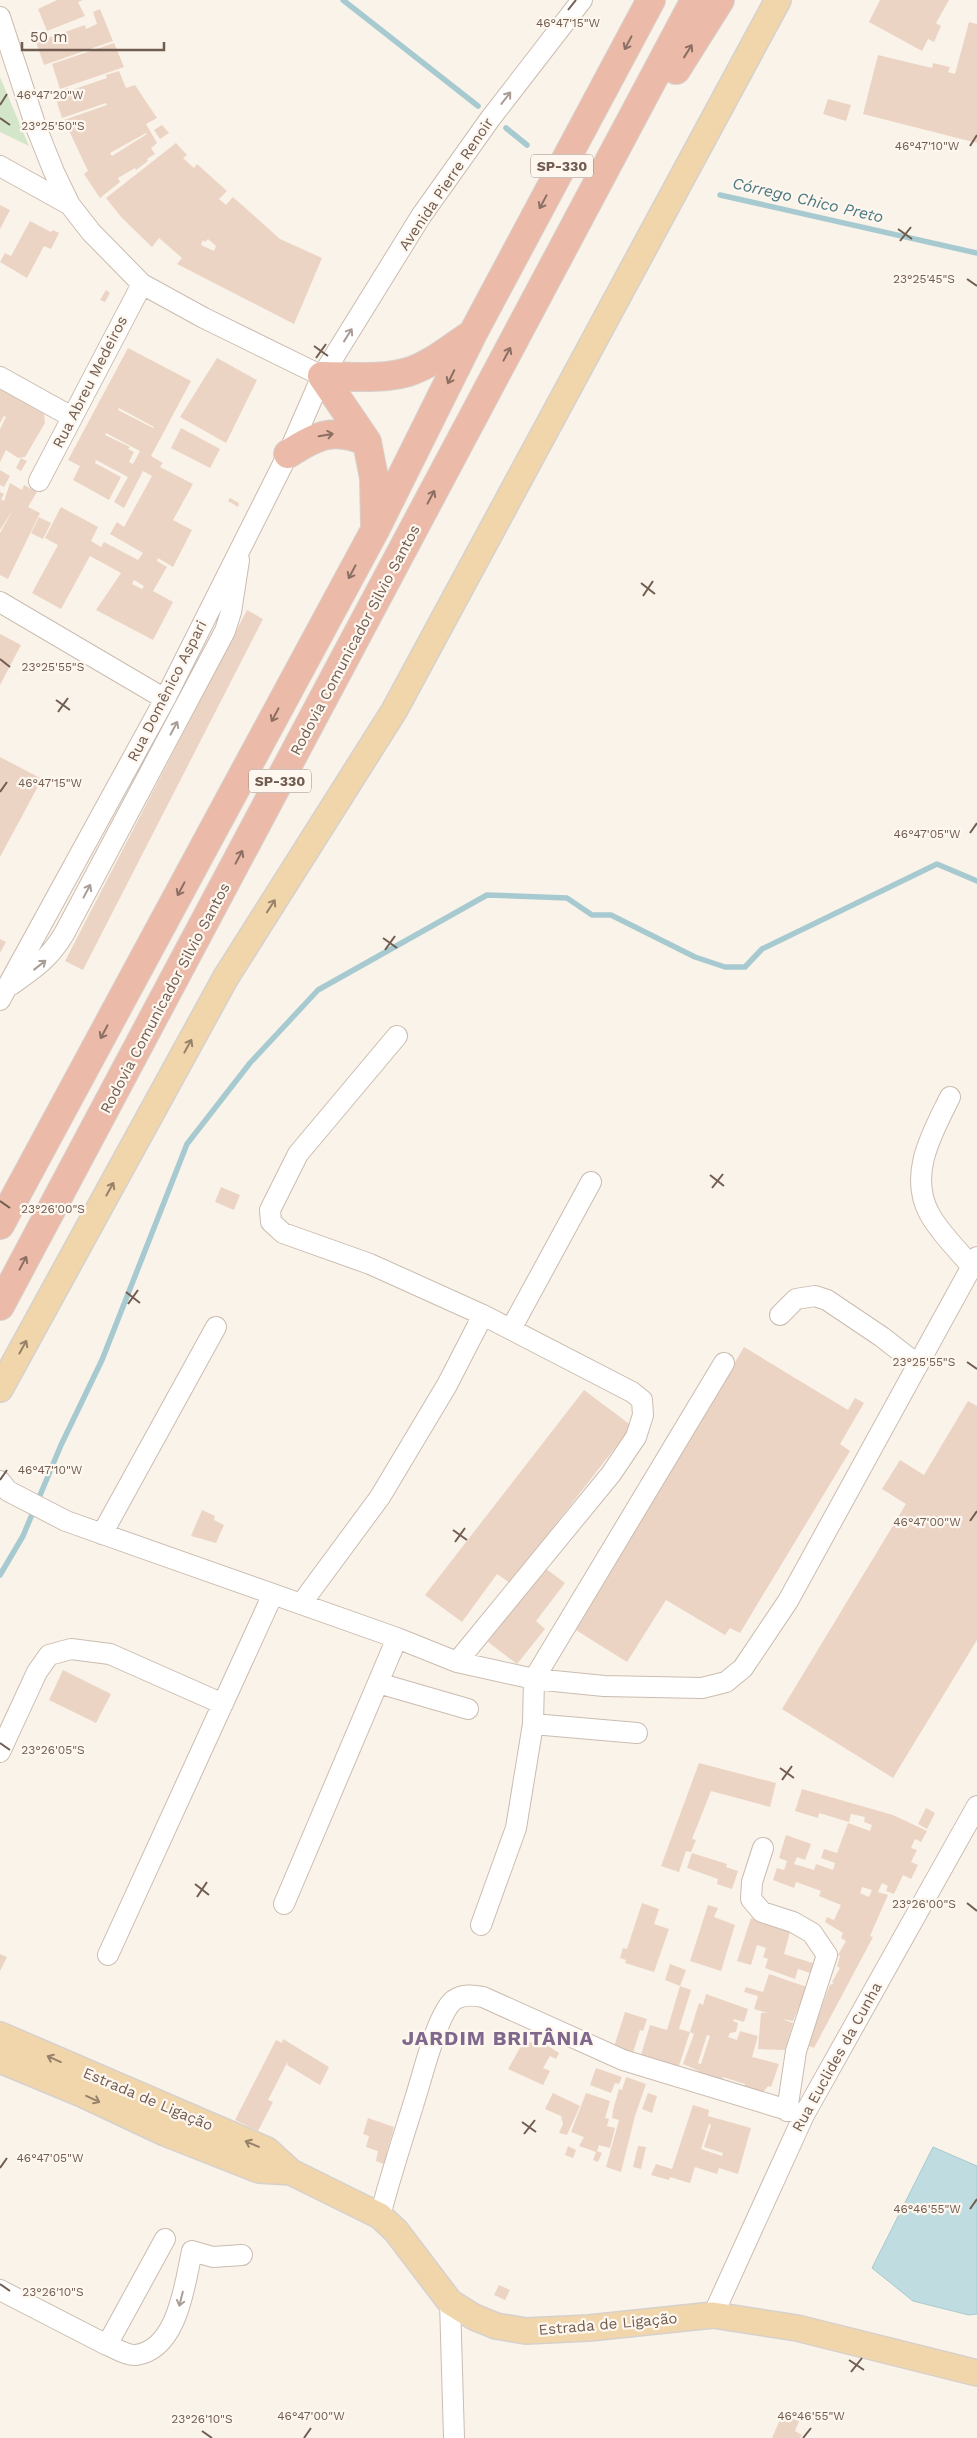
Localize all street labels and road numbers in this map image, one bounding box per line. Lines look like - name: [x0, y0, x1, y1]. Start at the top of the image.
- street label: Avenida Pierre Renoir: [395, 114, 497, 254]
- road number: SP-330: [531, 154, 593, 178]
- street label: Rua Abreu Medeiros: [49, 313, 131, 451]
- street label: Rodovia Comunicador Silvio Santos: [286, 522, 424, 758]
- street label: Rua Domênico Aspari: [124, 617, 210, 765]
- road number: SP-330: [249, 769, 311, 792]
- street label: Rodovia Comunicador Silvio Santos: [96, 880, 234, 1116]
- street label: Rua Euclides da Cunha: [788, 1979, 886, 2135]
- street label: Estrada de Ligação: [80, 2063, 216, 2135]
- street label: Estrada de Ligação: [538, 2309, 678, 2339]

